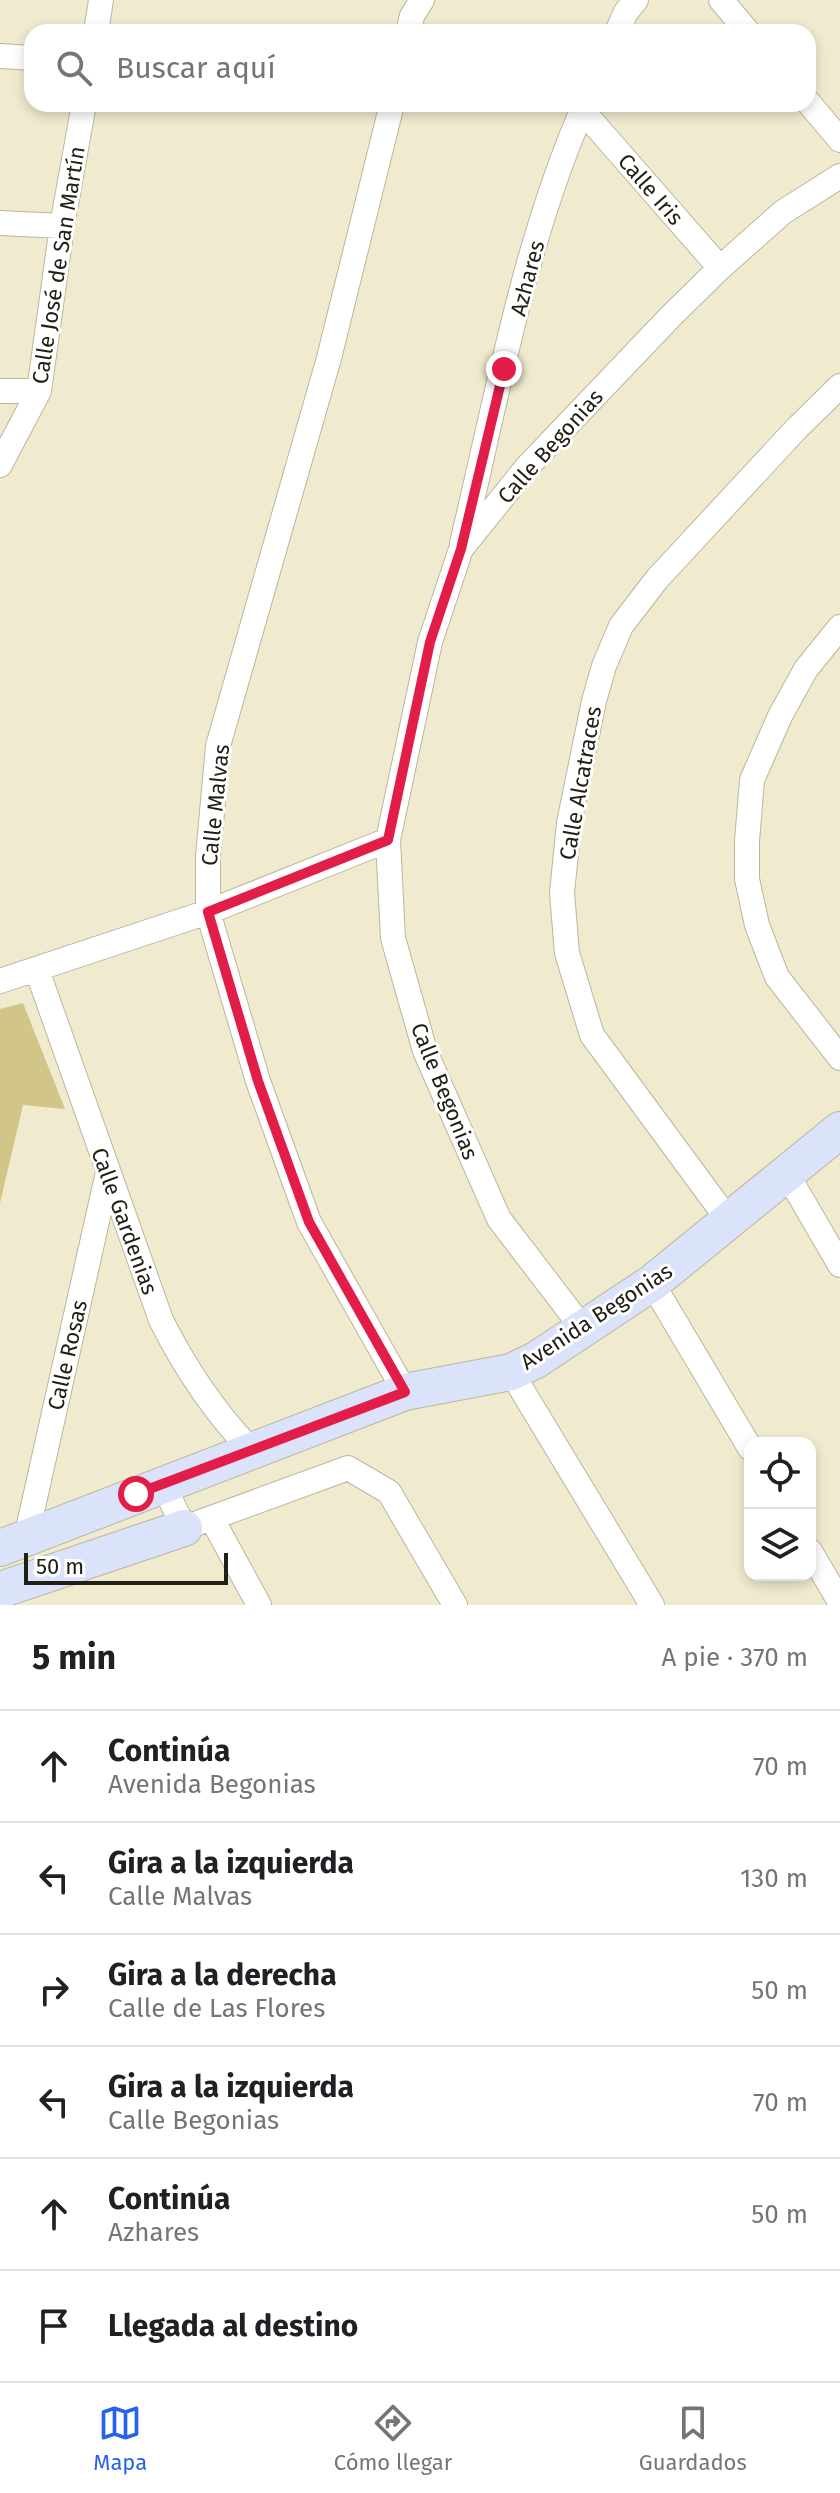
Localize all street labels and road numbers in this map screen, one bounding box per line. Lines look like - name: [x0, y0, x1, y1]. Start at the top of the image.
- street label: Calle José de San Martín: [26, 144, 91, 386]
- street label: Calle Iris: [612, 148, 689, 231]
- street label: Azhares: [504, 237, 551, 319]
- street label: Calle Begonias: [492, 383, 609, 509]
- street label: Calle Alcatraces: [554, 704, 607, 862]
- street label: Calle Malvas: [196, 743, 235, 867]
- street label: Calle Begonias: [405, 1019, 484, 1163]
- street label: Calle Gardenias: [85, 1144, 164, 1298]
- street label: Avenida Begonias: [515, 1257, 677, 1376]
- street label: Calle Rosas: [42, 1297, 93, 1413]

